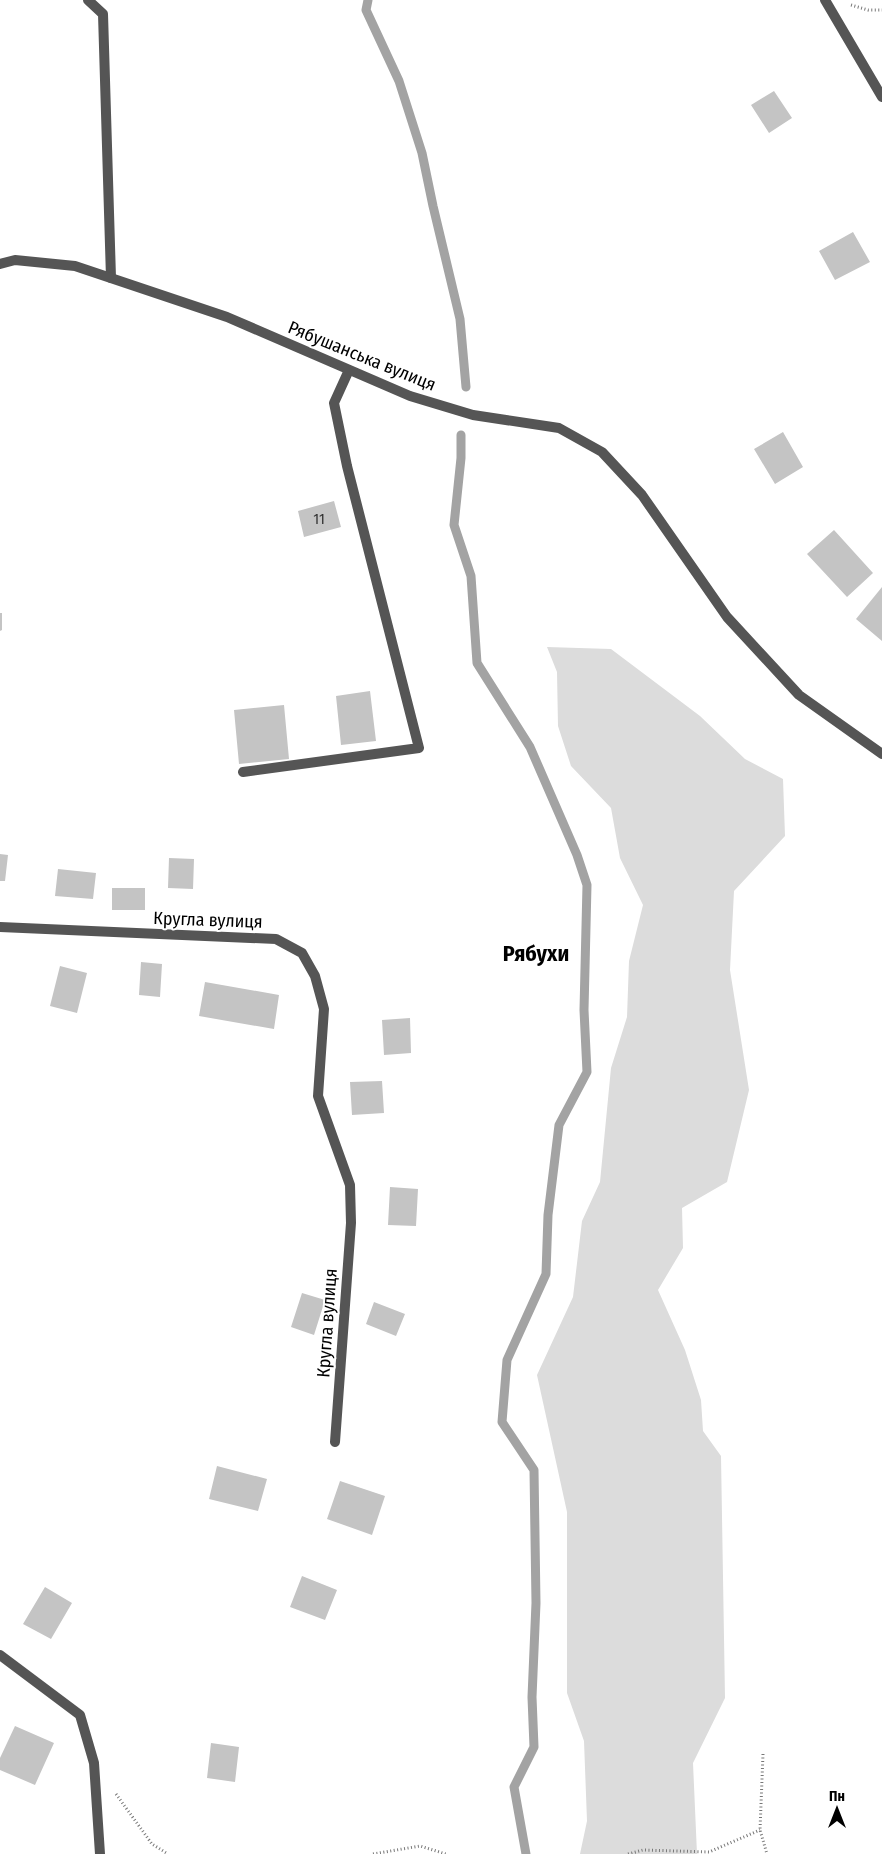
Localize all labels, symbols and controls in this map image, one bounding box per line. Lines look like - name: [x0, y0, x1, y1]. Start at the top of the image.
- street label: Рябушанська вулиця: [285, 316, 439, 396]
- house number: 11: [313, 510, 325, 528]
- street label: Кругла вулиця: [153, 907, 263, 933]
- district label: Рябухи: [503, 940, 569, 967]
- street label: Кругла вулиця: [312, 1268, 342, 1378]
- north arrow: [812, 1784, 862, 1834]
- text: Пн: [829, 1788, 845, 1805]

